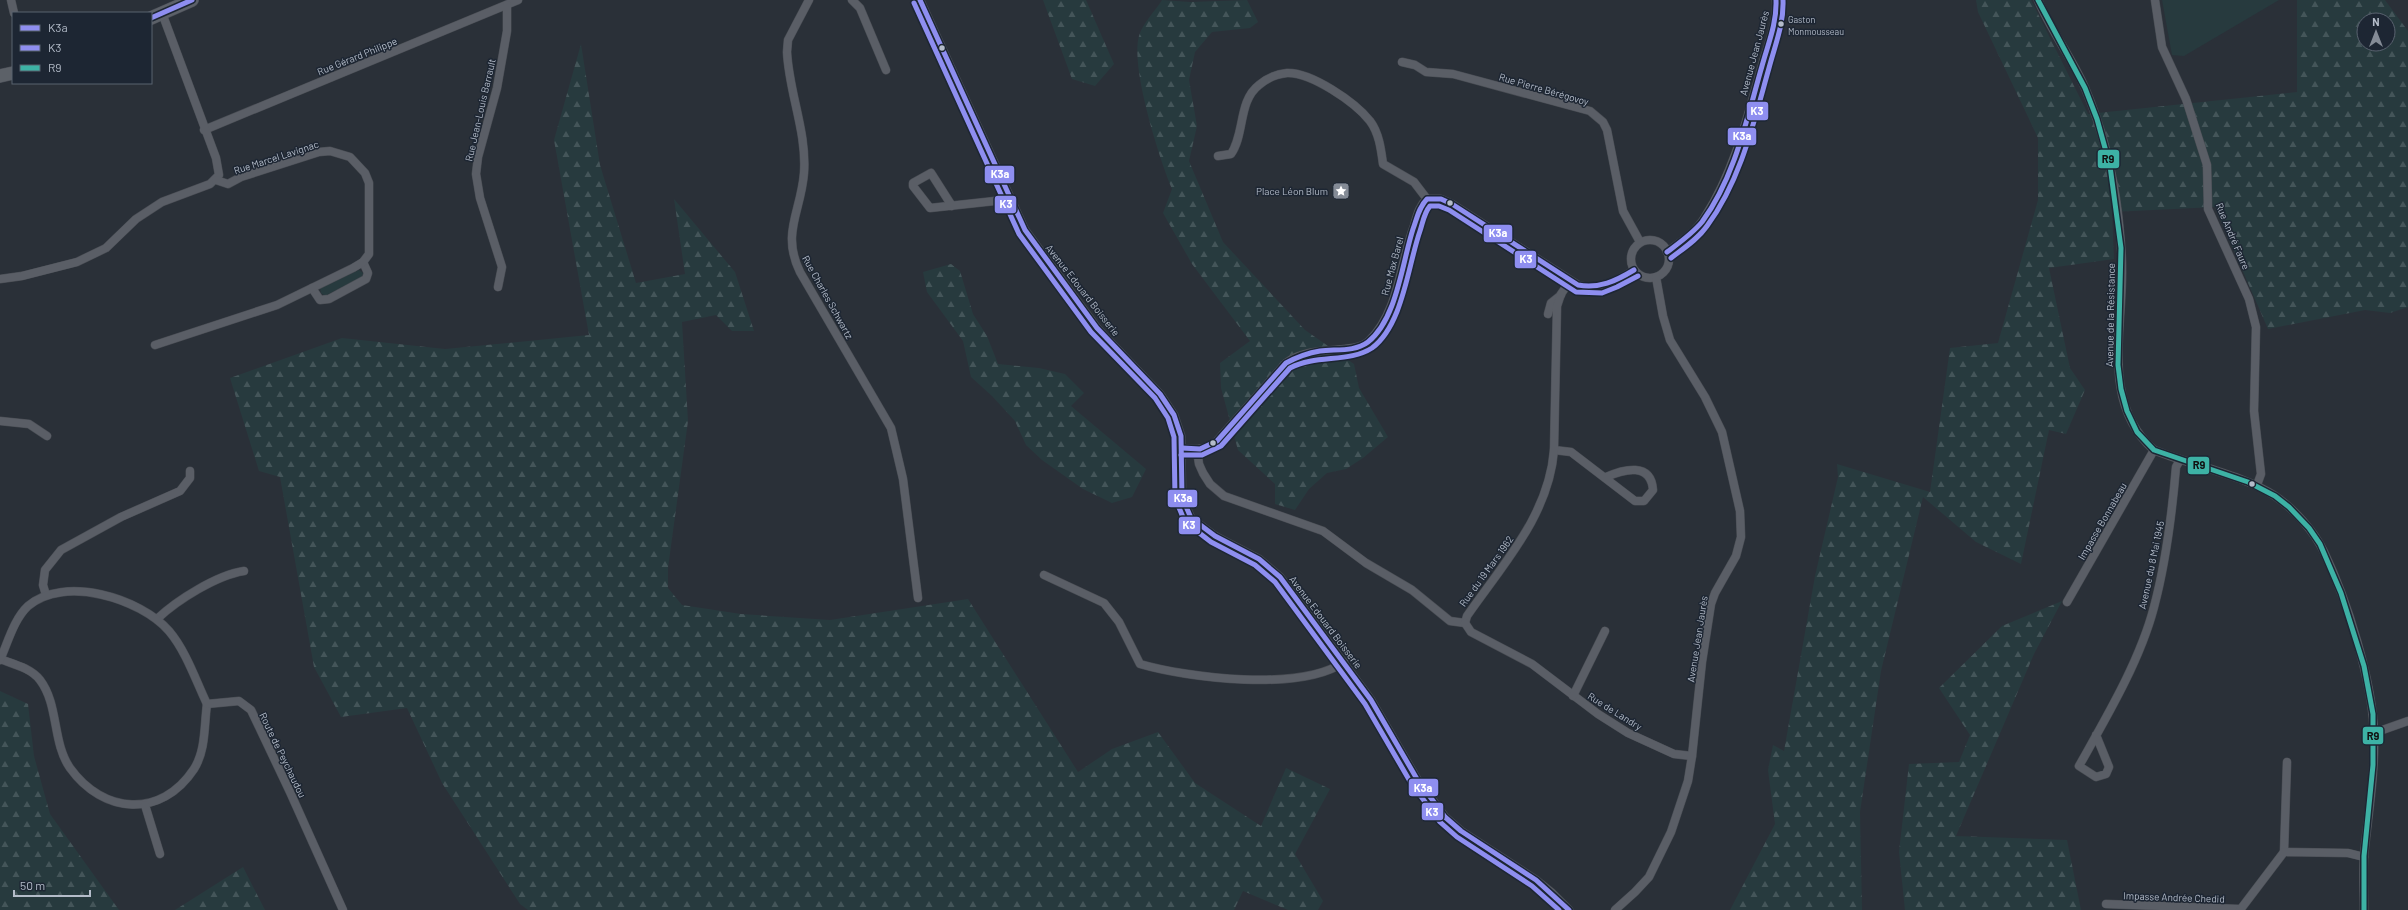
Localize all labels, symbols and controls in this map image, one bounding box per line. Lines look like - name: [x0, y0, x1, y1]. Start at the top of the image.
- street label: Avenue Jean Jaurès: [1737, 9, 1771, 97]
- legend: [12, 12, 152, 84]
- north arrow: [2356, 12, 2396, 52]
- place label: Gaston Monmousseau: [1788, 14, 1844, 37]
- text: N: [2372, 15, 2380, 28]
- marker: Gaston Monmousseau: [1776, 19, 1786, 29]
- text: K3a: [48, 20, 68, 34]
- street label: Rue Gérard Philippe: [315, 35, 399, 77]
- text: K3: [48, 40, 62, 54]
- unlabelled marker: [937, 43, 947, 53]
- street label: Rue Jean-Louis Barrault: [462, 57, 498, 163]
- text: R9: [48, 60, 62, 74]
- street label: Rue Pierre Bérégovoy: [1498, 70, 1591, 108]
- line badge: K3: [1746, 101, 1769, 121]
- text: K3: [1751, 104, 1763, 117]
- line badge: K3a: [1727, 127, 1757, 146]
- text: K3a: [1733, 129, 1752, 142]
- street label: Rue Marcel Lavignac: [232, 138, 320, 176]
- line badge: R9: [2097, 149, 2120, 169]
- text: R9: [2102, 152, 2114, 165]
- line badge: K3a: [984, 165, 1015, 184]
- text: K3a: [991, 167, 1010, 180]
- place icon: Place Léon Blum: [1331, 181, 1351, 201]
- place label: Place Léon Blum: [1256, 185, 1328, 197]
- line badge: K3: [994, 195, 1017, 214]
- text: K3: [1000, 197, 1012, 210]
- unlabelled marker: [1445, 198, 1455, 208]
- street label: Rue André Faure: [2214, 201, 2252, 271]
- line badge: K3a: [1483, 224, 1513, 243]
- text: K3a: [1489, 226, 1508, 239]
- street label: Rue Max Barel: [1378, 235, 1406, 297]
- street label: Avenue Edouard Boisserie: [1044, 242, 1122, 338]
- line badge: K3: [1514, 250, 1537, 269]
- text: K3: [1520, 252, 1532, 265]
- street label: Rue Charles Schwartz: [800, 253, 856, 341]
- street label: Avenue de la Résistance: [2103, 263, 2117, 367]
- unlabelled marker: [1208, 438, 1218, 448]
- line badge: R9: [2187, 456, 2210, 475]
- text: R9: [2193, 458, 2205, 471]
- unlabelled marker: [2247, 479, 2257, 489]
- street label: Impasse Bonnabeau: [2075, 480, 2129, 562]
- line badge: K3a: [1167, 489, 1198, 508]
- text: K3a: [1174, 491, 1193, 504]
- line badge: K3: [1178, 516, 1201, 535]
- text: K3: [1183, 518, 1195, 531]
- street label: Avenue du 8 Mai 1945: [2136, 520, 2166, 610]
- street label: Rue du 19 Mars 1962: [1456, 533, 1516, 609]
- street label: Avenue Edouard Boisserie: [1287, 573, 1365, 671]
- street label: Avenue Jean Jaurès: [1684, 595, 1710, 683]
- street label: Rue de Landry: [1586, 690, 1645, 733]
- street label: Route de Peychaudou: [257, 710, 309, 800]
- line badge: R9: [2362, 726, 2384, 745]
- text: R9: [2367, 729, 2379, 742]
- line badge: K3a: [1408, 778, 1439, 797]
- text: K3a: [1414, 781, 1433, 794]
- line badge: K3: [1421, 802, 1444, 821]
- text: K3: [1426, 805, 1438, 818]
- scale bar: [14, 872, 90, 898]
- text: 50 m: [20, 878, 45, 892]
- street label: Impasse Andrée Chedid: [2123, 889, 2225, 905]

